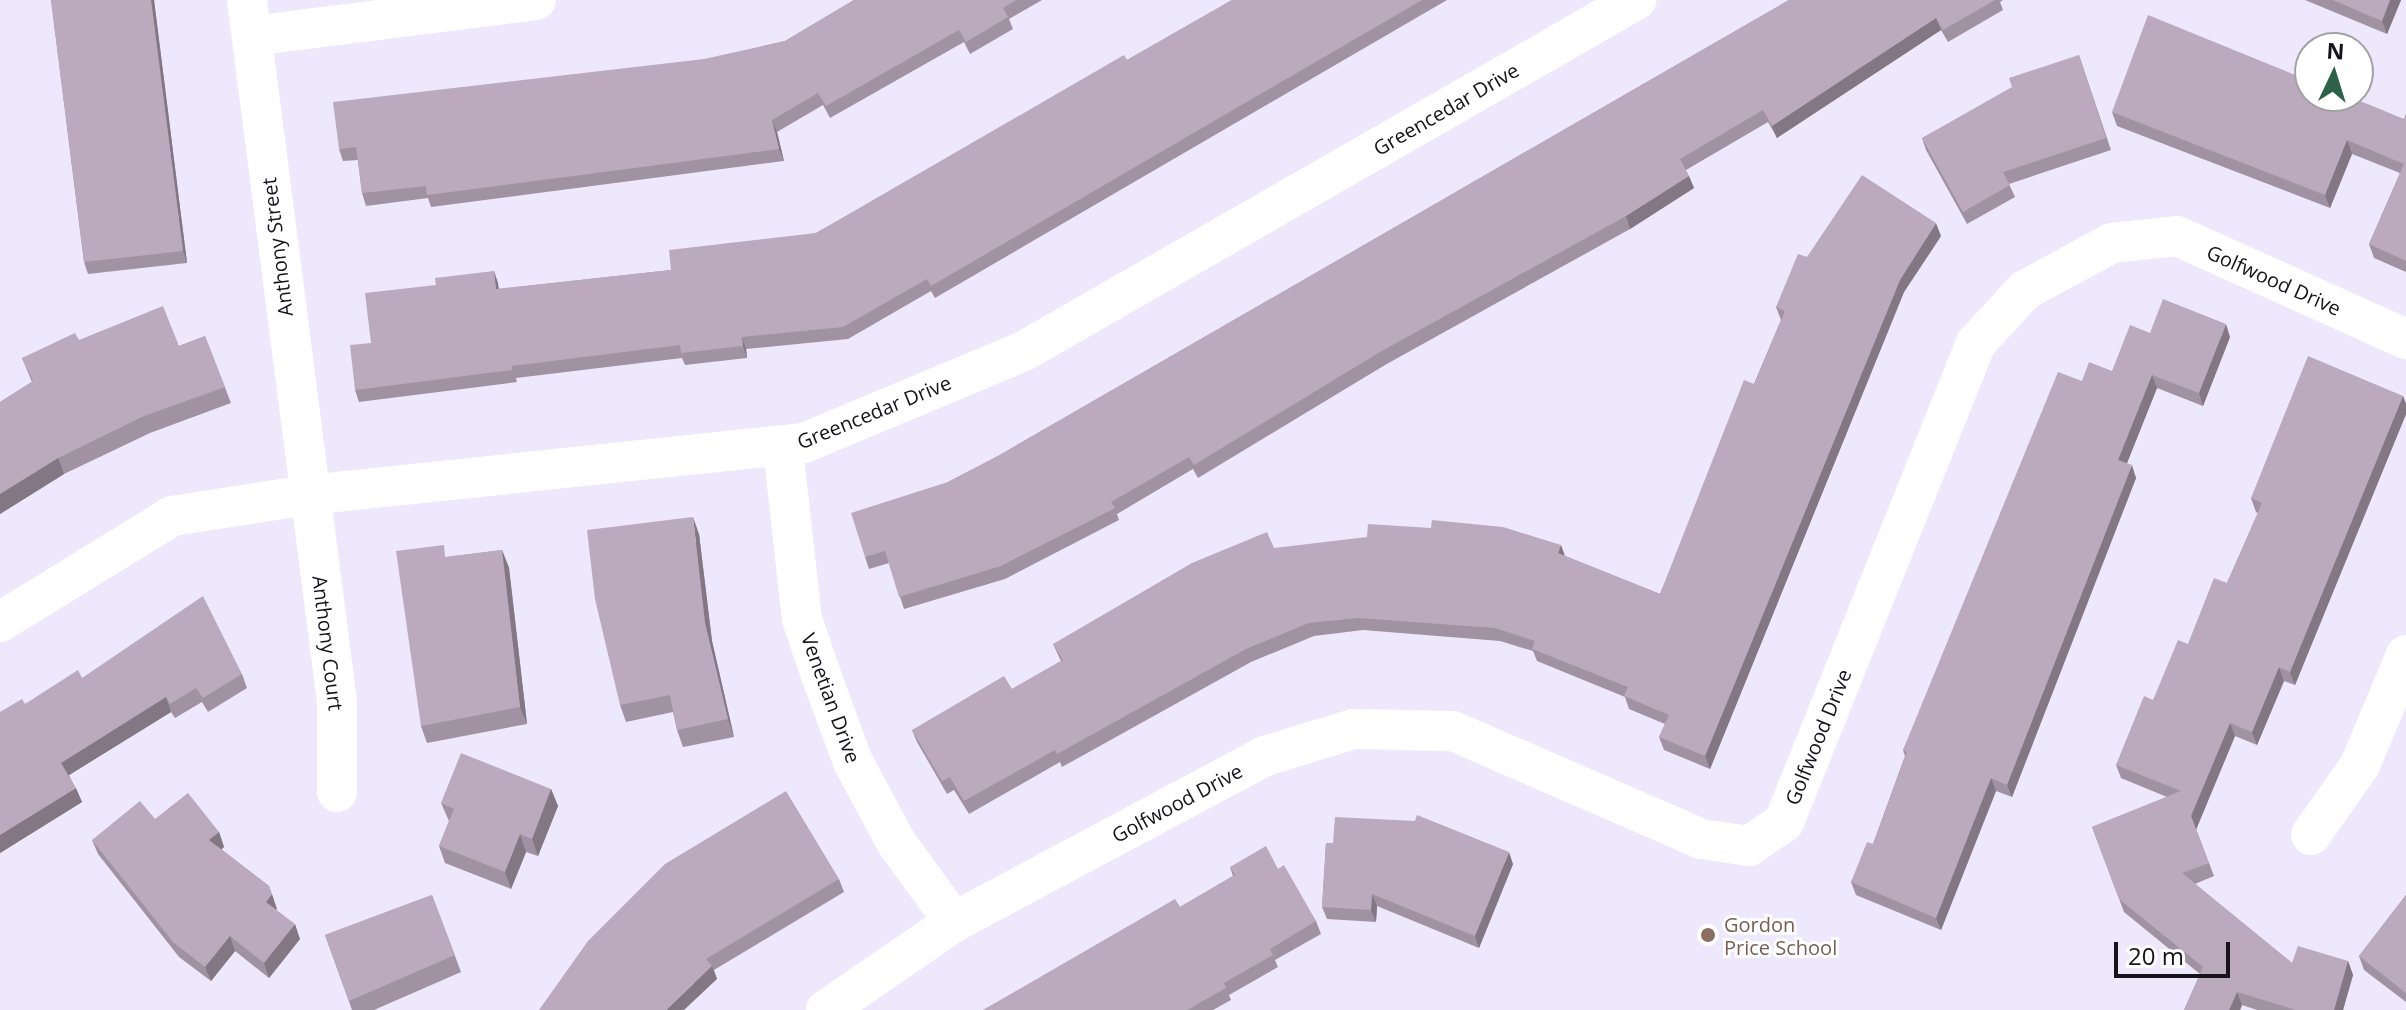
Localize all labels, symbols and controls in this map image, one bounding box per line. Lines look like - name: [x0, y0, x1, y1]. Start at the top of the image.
- north arrow: [2294, 32, 2374, 112]
- text: N: [2326, 34, 2345, 66]
- street label: Greencedar Drive: [1369, 58, 1523, 160]
- street label: Anthony Street: [257, 176, 297, 318]
- street label: Golfwood Drive: [2203, 240, 2345, 320]
- street label: Greencedar Drive: [794, 370, 954, 454]
- street label: Anthony Court: [308, 574, 348, 712]
- street label: Venetian Drive: [796, 630, 866, 766]
- street label: Golfwood Drive: [1780, 666, 1856, 808]
- street label: Golfwood Drive: [1108, 759, 1246, 847]
- place label: Gordon Price School: [1724, 912, 1837, 959]
- marker: Gordon Price School: [1699, 926, 1717, 944]
- scale bar: [2118, 926, 2234, 976]
- text: 20 m: [2128, 939, 2184, 972]

